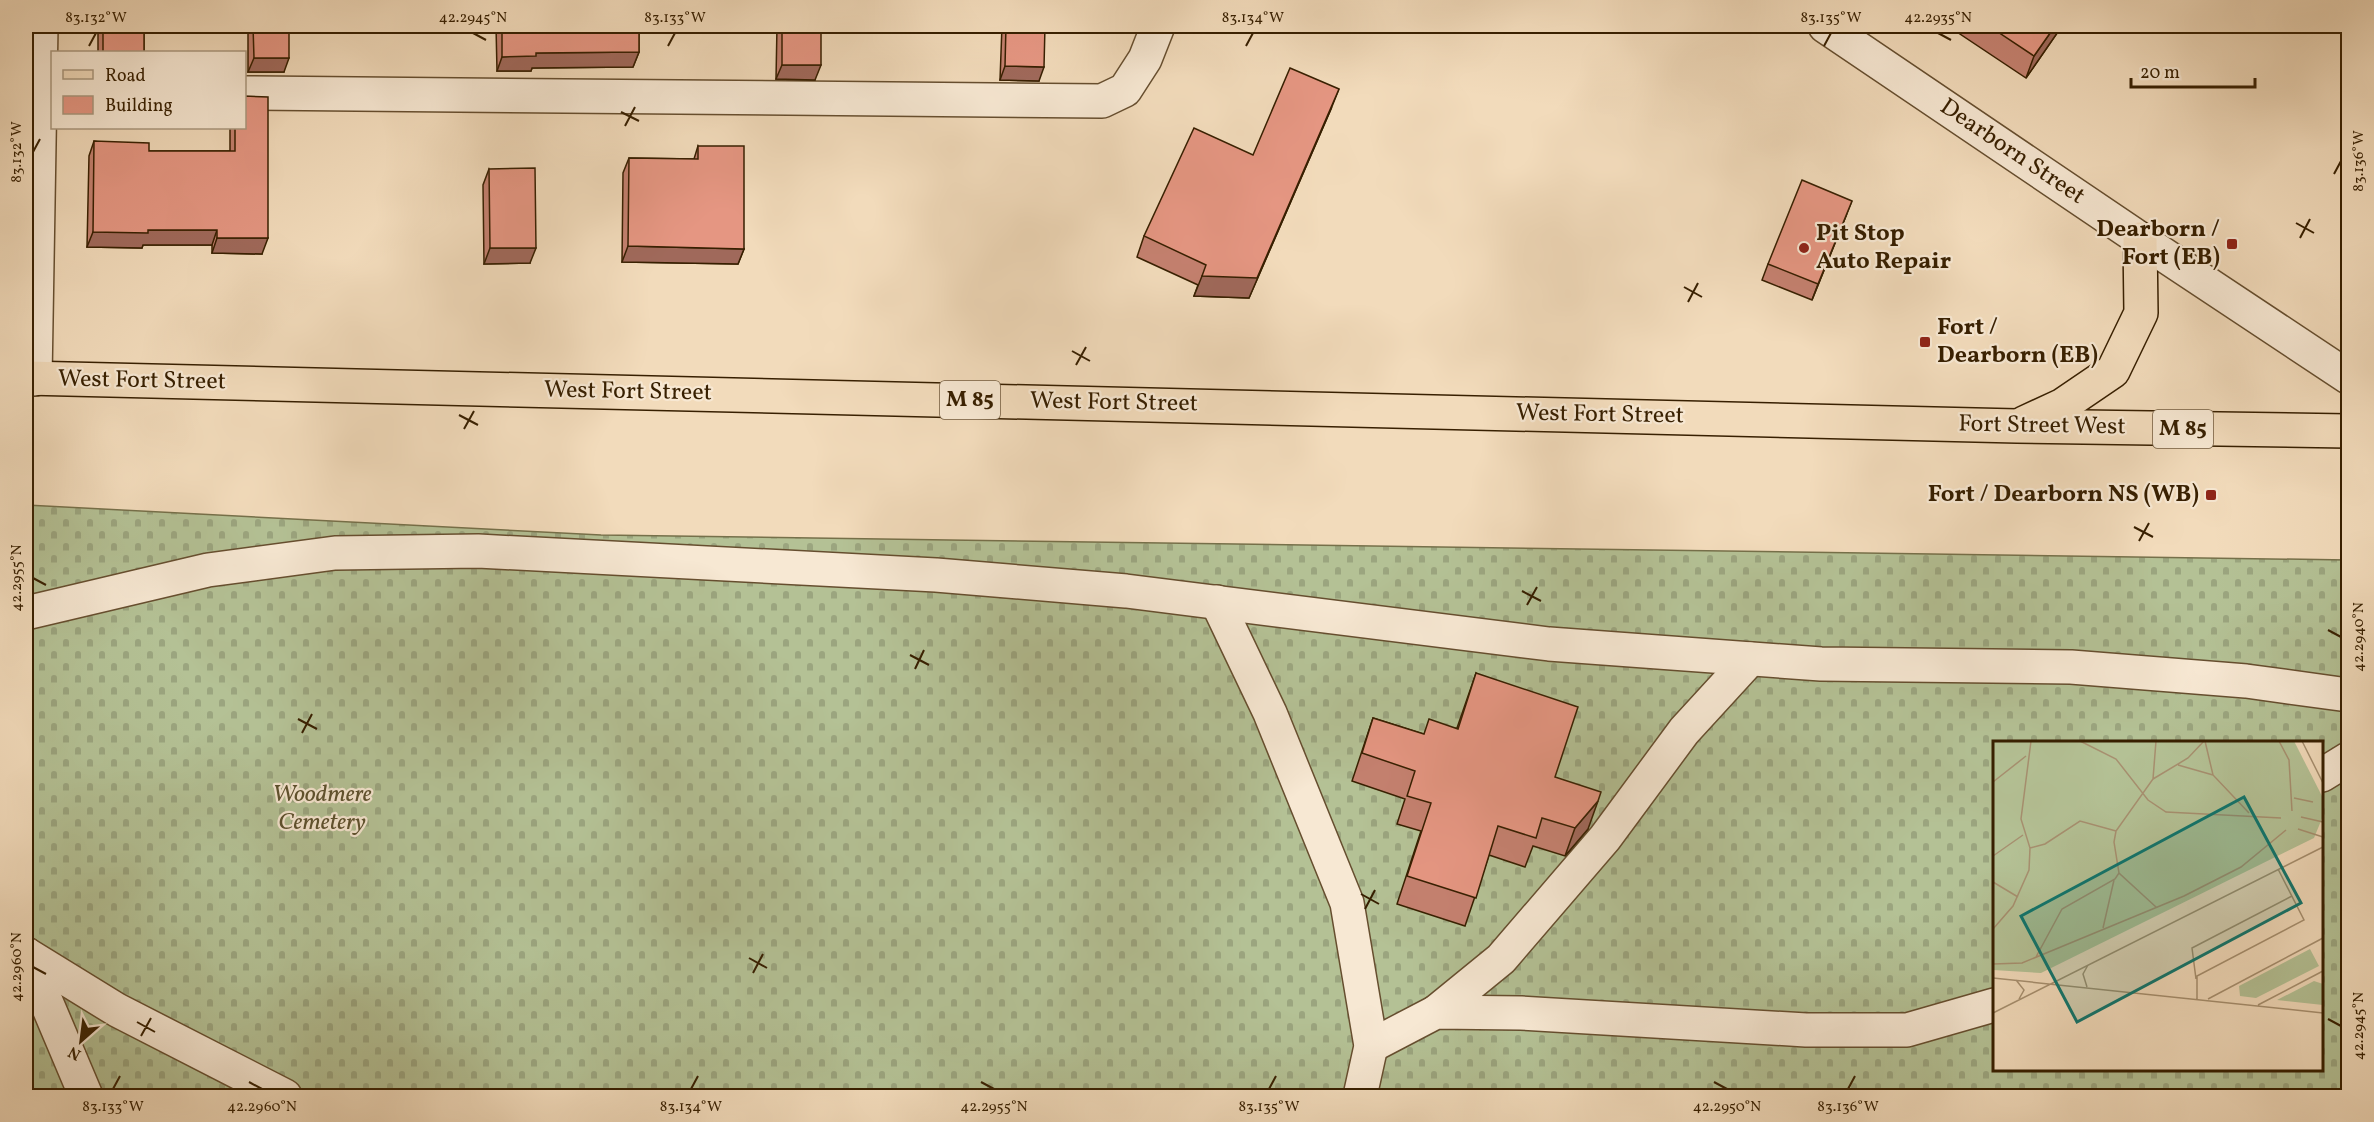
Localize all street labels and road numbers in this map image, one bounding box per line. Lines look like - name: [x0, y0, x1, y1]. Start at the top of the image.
- street label: Dearborn Street: [1932, 91, 2092, 213]
- street label: West Fort Street: [58, 363, 226, 399]
- street label: West Fort Street: [544, 374, 712, 410]
- road number: M 85: [940, 381, 1000, 419]
- street label: West Fort Street: [1030, 385, 1198, 421]
- street label: West Fort Street: [1516, 397, 1684, 433]
- street label: Fort Street West: [1958, 408, 2126, 444]
- road number: M 85: [2153, 410, 2213, 448]

